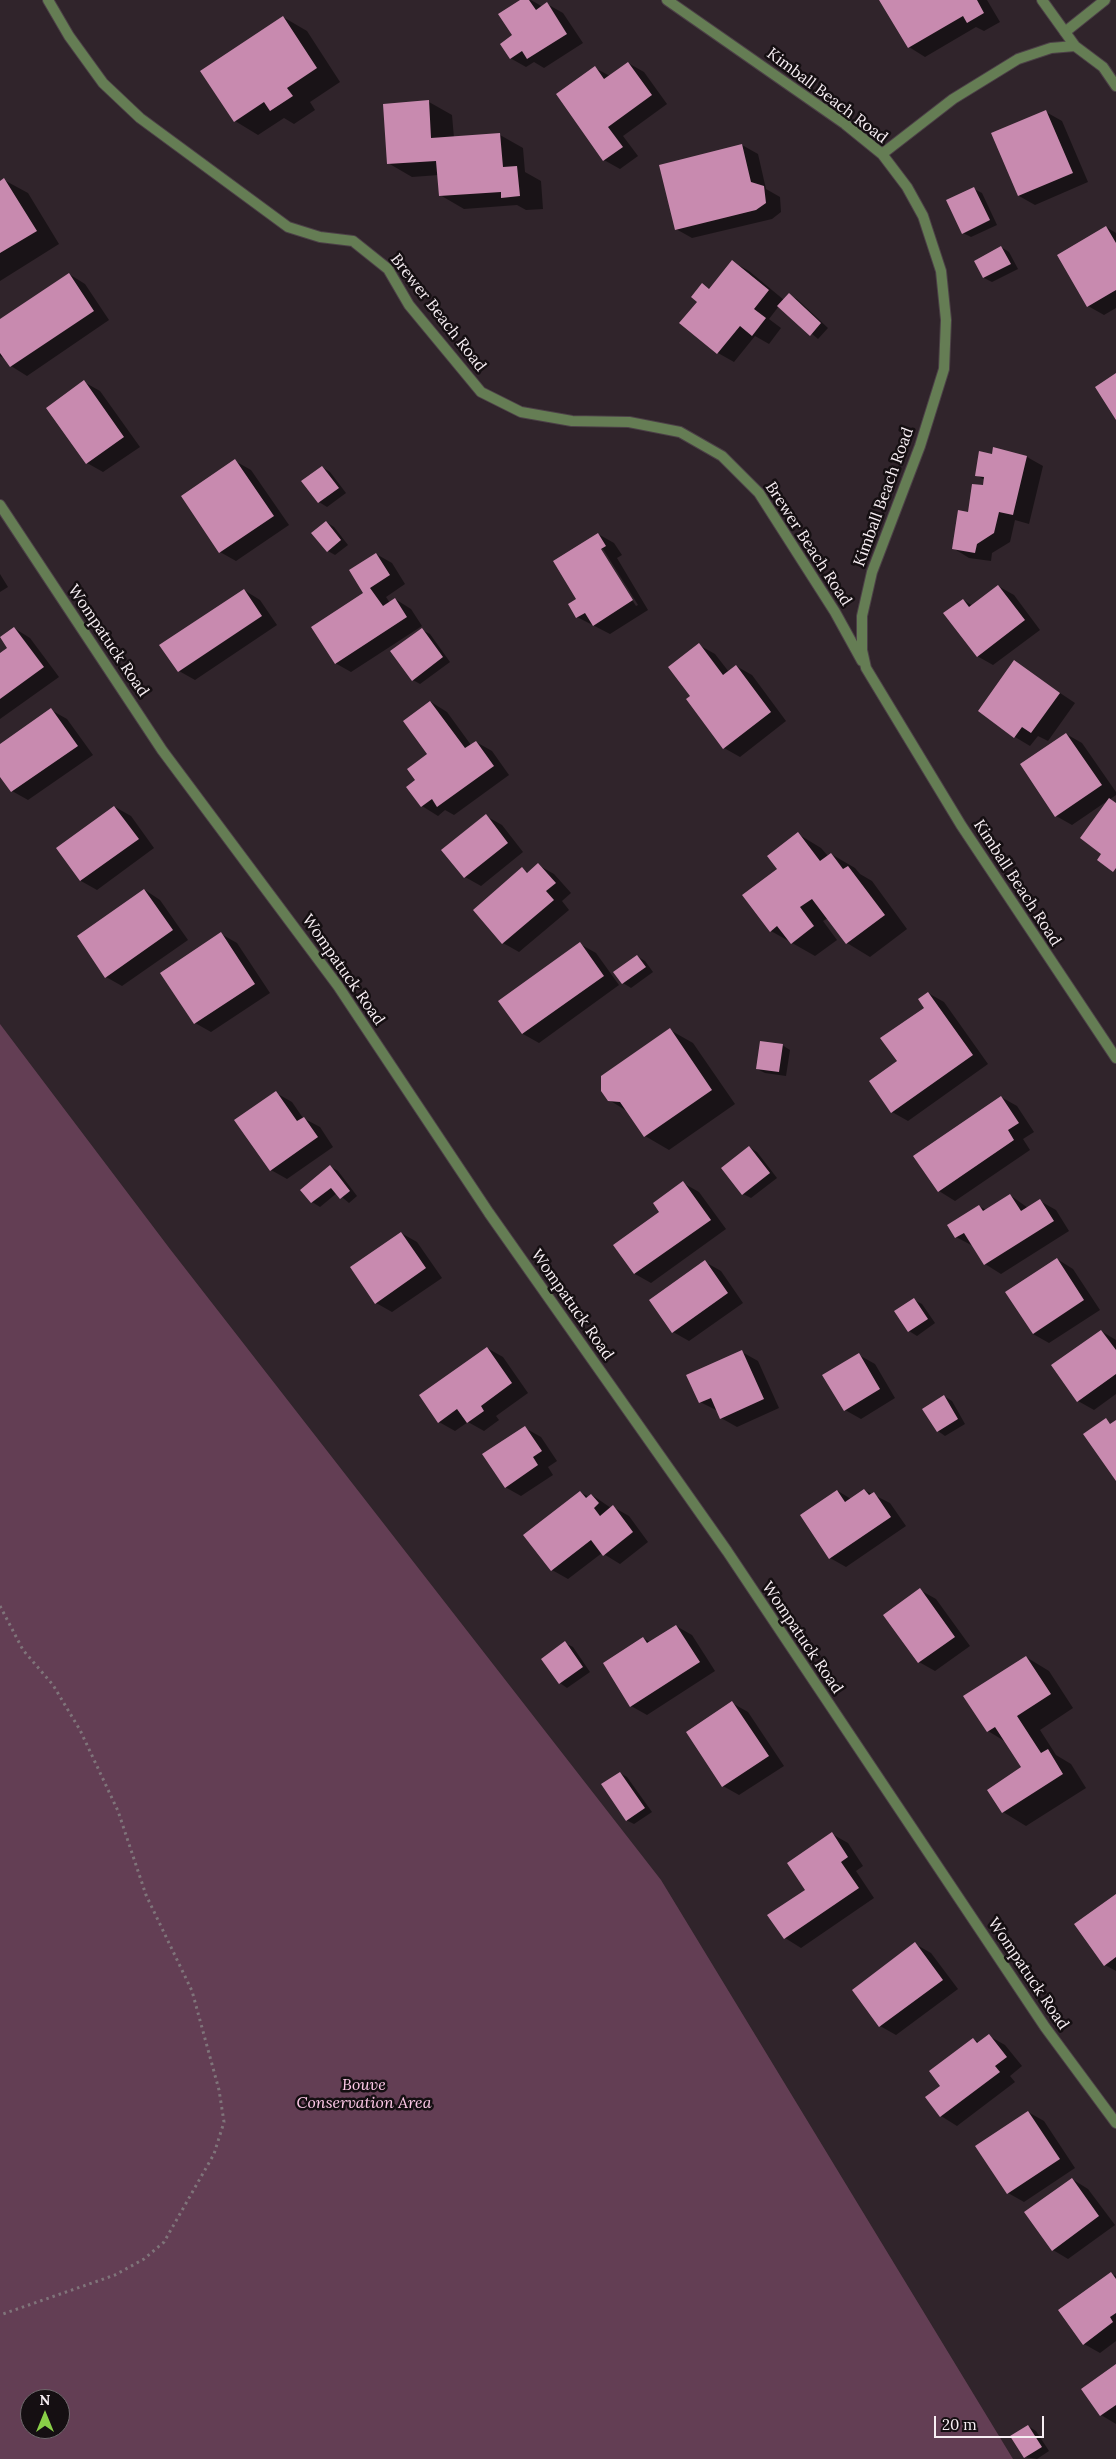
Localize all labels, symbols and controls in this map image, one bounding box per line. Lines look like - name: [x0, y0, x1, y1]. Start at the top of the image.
- street label: Kimball Beach Road: [763, 44, 891, 148]
- street label: Brewer Beach Road: [386, 250, 490, 376]
- street label: Kimball Beach Road: [850, 425, 918, 569]
- street label: Brewer Beach Road: [761, 478, 855, 610]
- street label: Wompatuck Road: [63, 581, 153, 701]
- street label: Kimball Beach Road: [969, 816, 1065, 950]
- street label: Wompatuck Road: [298, 911, 388, 1029]
- street label: Wompatuck Road: [527, 1246, 617, 1364]
- street label: Wompatuck Road: [757, 1578, 847, 1698]
- street label: Wompatuck Road: [983, 1914, 1073, 2034]
- park label: Bouve Conservation Area: [297, 2075, 431, 2113]
- north arrow: [20, 2389, 70, 2439]
- text: N: [40, 2391, 50, 2409]
- scale bar: [936, 2406, 1046, 2438]
- text: 20 m: [942, 2415, 977, 2434]

